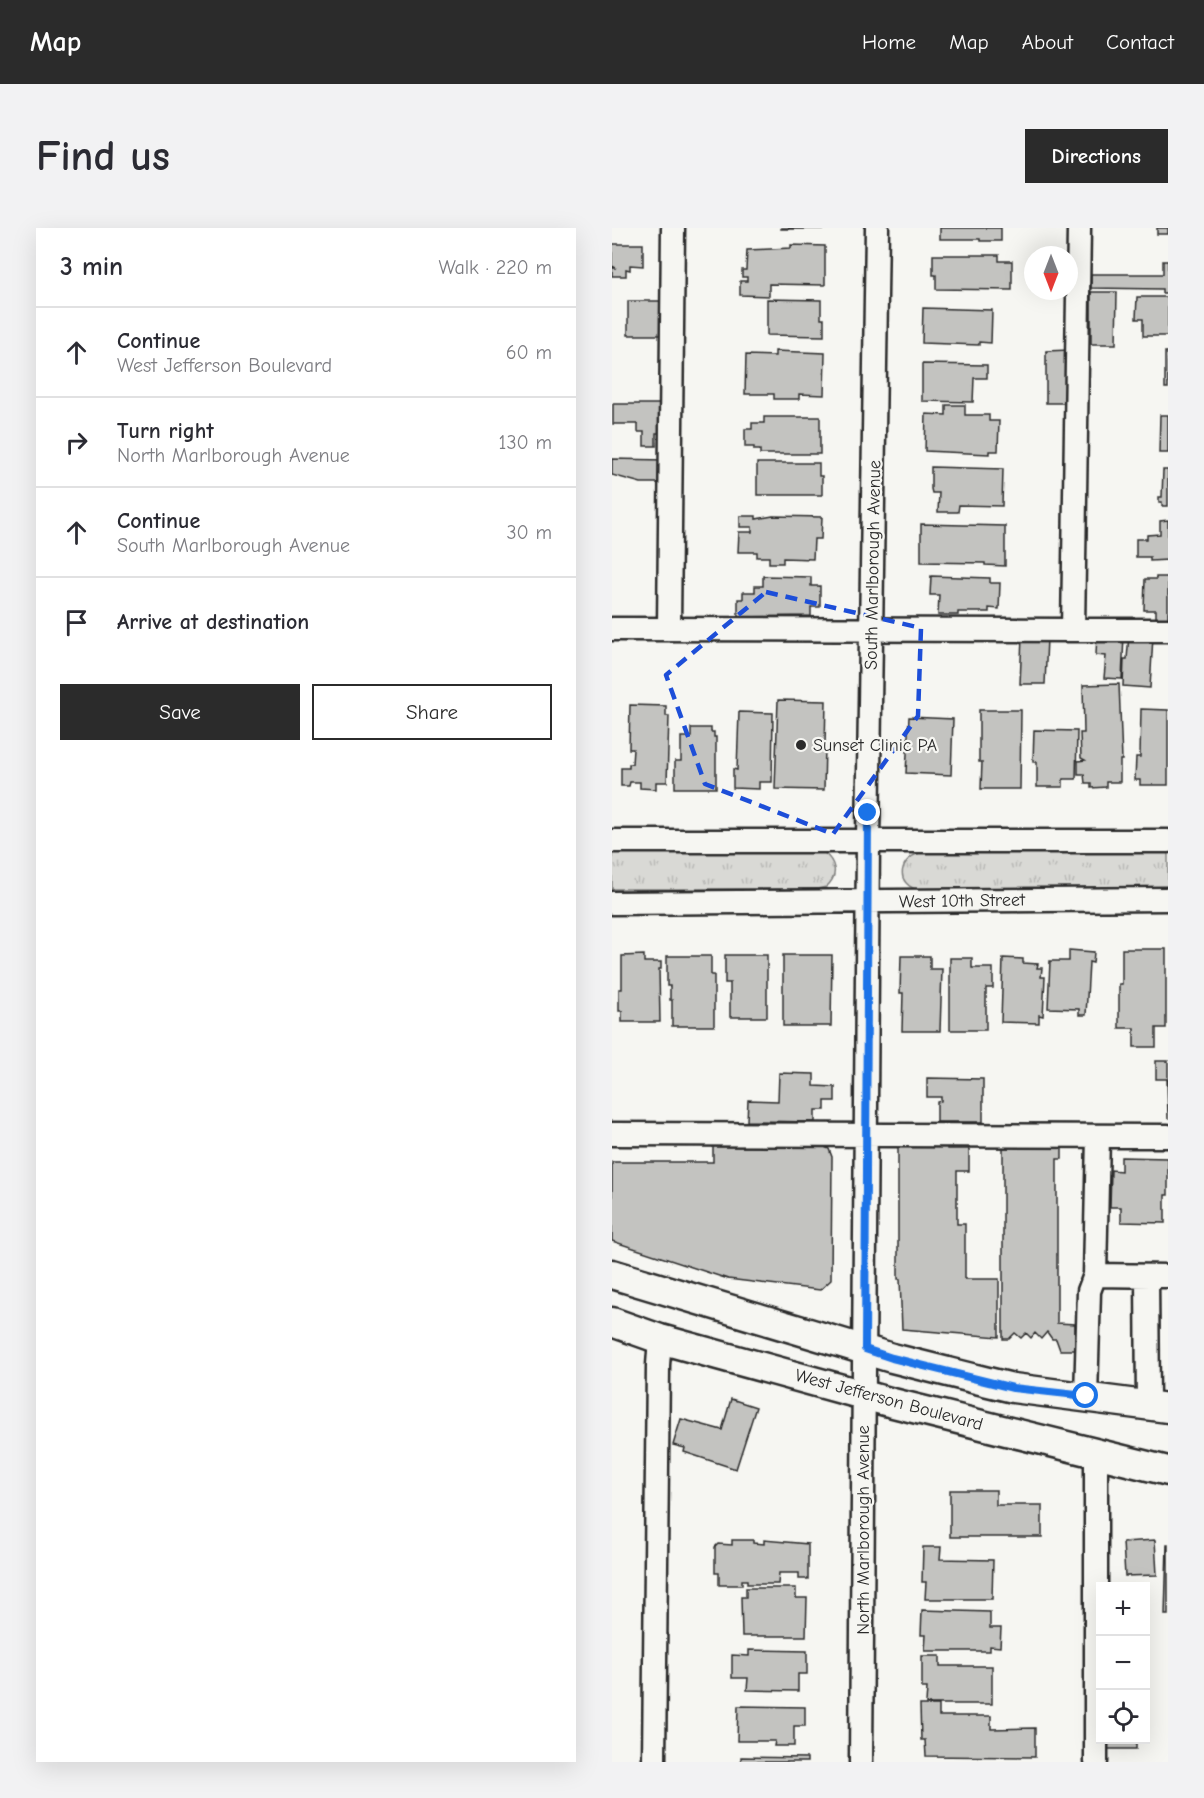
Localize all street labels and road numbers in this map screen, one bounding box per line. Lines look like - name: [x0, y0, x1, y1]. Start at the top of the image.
- street label: South Marlborough Avenue: [861, 460, 885, 670]
- street label: West 10th Street: [899, 889, 1026, 913]
- street label: West Jefferson Boulevard: [793, 1365, 985, 1435]
- street label: North Marlborough Avenue: [853, 1425, 874, 1635]

